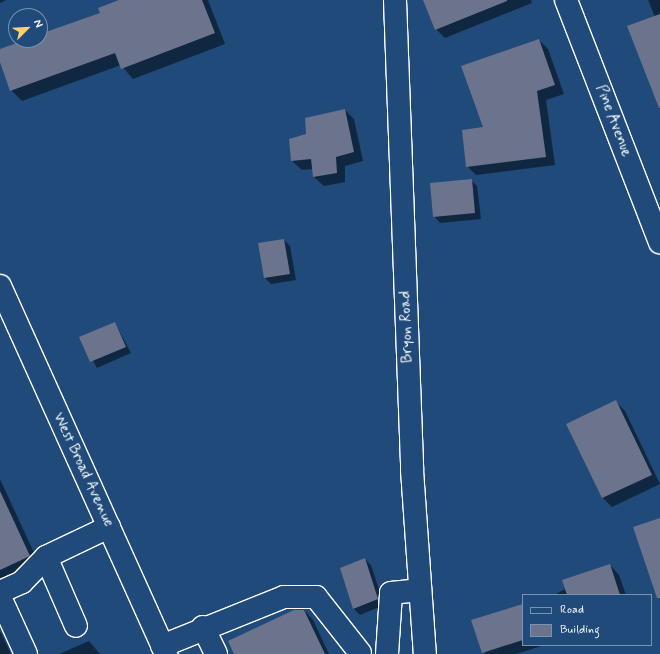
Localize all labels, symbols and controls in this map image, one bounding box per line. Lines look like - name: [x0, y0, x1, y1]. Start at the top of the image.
- north arrow: [8, 8, 48, 48]
- text: N: [30, 17, 46, 30]
- street label: Pine Avenue: [591, 81, 635, 161]
- street label: Bryon Road: [397, 291, 417, 363]
- street label: West Broad Avenue: [49, 411, 117, 529]
- legend: [522, 594, 652, 646]
- text: Road: [560, 602, 584, 618]
- text: Building: [560, 622, 600, 638]

